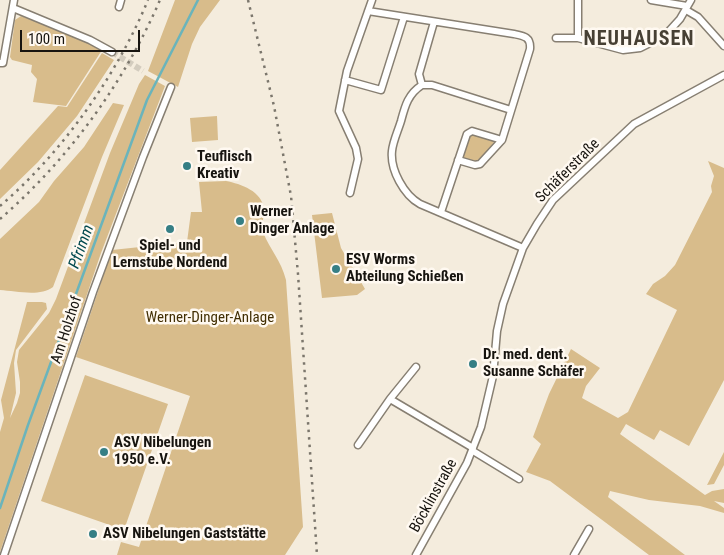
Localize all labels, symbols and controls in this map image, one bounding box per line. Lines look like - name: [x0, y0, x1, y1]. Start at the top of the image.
- scale bar: [22, 20, 142, 52]
- district label: NEUHAUSEN: [582, 28, 696, 52]
- text: 100 m: [28, 30, 65, 48]
- street label: Schäferstraße: [532, 135, 604, 207]
- place label: Teuflisch Kreativ: [197, 148, 252, 183]
- marker: Teuflisch Kreativ: [181, 160, 193, 172]
- place label: Werner Dinger Anlage: [250, 203, 334, 238]
- marker: Werner Dinger Anlage: [234, 215, 246, 227]
- water label: Pfrimm: [65, 222, 99, 272]
- marker: Spiel- und Lernstube Nordend: [164, 223, 176, 235]
- place label: Spiel- und Lernstube Nordend: [113, 237, 227, 272]
- place label: ESV Worms Abteilung Schießen: [346, 251, 464, 286]
- marker: ESV Worms Abteilung Schießen: [330, 263, 342, 275]
- street label: Am Holzhof: [48, 294, 86, 366]
- park label: Werner-Dinger-Anlage: [146, 309, 274, 327]
- place label: Dr. med. dent. Susanne Schäfer: [483, 346, 584, 381]
- marker: Dr. med. dent. Susanne Schäfer: [467, 358, 479, 370]
- place label: ASV Nibelungen 1950 e.V.: [114, 434, 211, 469]
- marker: ASV Nibelungen 1950 e.V.: [98, 446, 110, 458]
- street label: Böcklinstraße: [406, 456, 462, 536]
- place label: ASV Nibelungen Gaststätte: [103, 525, 266, 543]
- marker: ASV Nibelungen Gaststätte: [87, 528, 99, 540]

